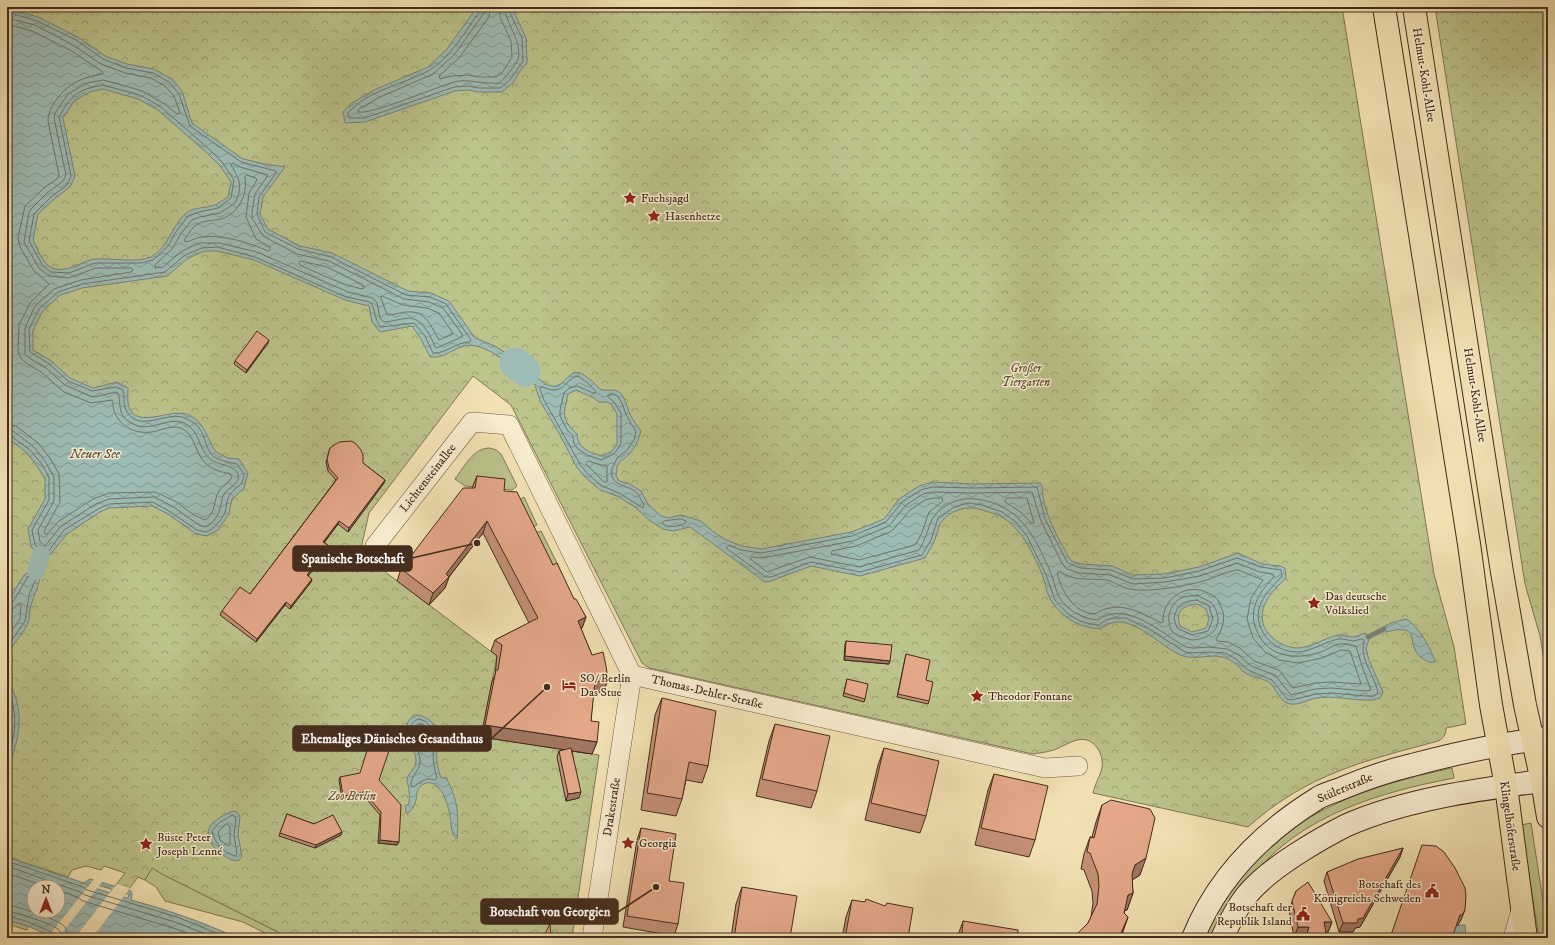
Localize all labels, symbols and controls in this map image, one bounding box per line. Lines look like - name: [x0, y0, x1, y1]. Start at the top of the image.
- street label: Helmut-Kohl-Allee: [1409, 27, 1439, 123]
- place icon: Fuchsjagd: [622, 190, 638, 206]
- place label: Fuchsjagd: [641, 191, 689, 206]
- place icon: Hasenhetze: [646, 208, 662, 224]
- place label: Hasenhetze: [665, 209, 721, 224]
- street label: Helmut-Kohl-Allee: [1460, 347, 1490, 443]
- park label: Großer Tiergarten: [1002, 361, 1050, 390]
- street label: Lichtensteinallee: [397, 441, 459, 515]
- water label: Neuer See: [69, 446, 121, 462]
- callout: Spanische Botschaft: [293, 546, 412, 571]
- text: Spanische Botschaft: [301, 551, 405, 568]
- place label: Das deutsche Volkslied: [1324, 589, 1387, 618]
- place icon: Das deutsche Volkslied: [1306, 595, 1322, 611]
- place label: SO/ Berlin Das Stue: [580, 671, 631, 700]
- street label: Thomas-Dehler-Straße: [650, 672, 764, 712]
- hotel icon: SO/ Berlin Das Stue: [561, 677, 577, 693]
- place icon: Theodor Fontane: [969, 688, 985, 704]
- place label: Theodor Fontane: [988, 689, 1072, 704]
- callout: Ehemaliges Dänisches Gesandthaus: [293, 726, 491, 751]
- text: Ehemaliges Dänisches Gesandthaus: [301, 731, 484, 748]
- street label: Stülerstraße: [1315, 770, 1375, 806]
- street label: Drakestraße: [600, 777, 624, 837]
- street label: Klingelhöferstraße: [1496, 780, 1524, 872]
- park label: Zoo Berlin: [327, 789, 376, 804]
- place label: Büste Peter Joseph Lenné: [156, 830, 222, 859]
- place icon: Georgia: [620, 835, 636, 851]
- place icon: Büste Peter Joseph Lenné: [138, 836, 154, 852]
- place label: Georgia: [639, 836, 678, 851]
- place label: Botschaft des Königreichs Schweden: [1314, 877, 1422, 906]
- north arrow: [26, 879, 66, 919]
- text: N: [41, 883, 51, 897]
- public building icon: Botschaft des Königreichs Schweden: [1424, 883, 1440, 899]
- callout: Botschaft von Georgien: [481, 899, 618, 924]
- place label: Botschaft der Republik Island: [1217, 900, 1293, 929]
- text: Botschaft von Georgien: [489, 904, 611, 921]
- public building icon: Botschaft der Republik Island: [1295, 906, 1311, 922]

